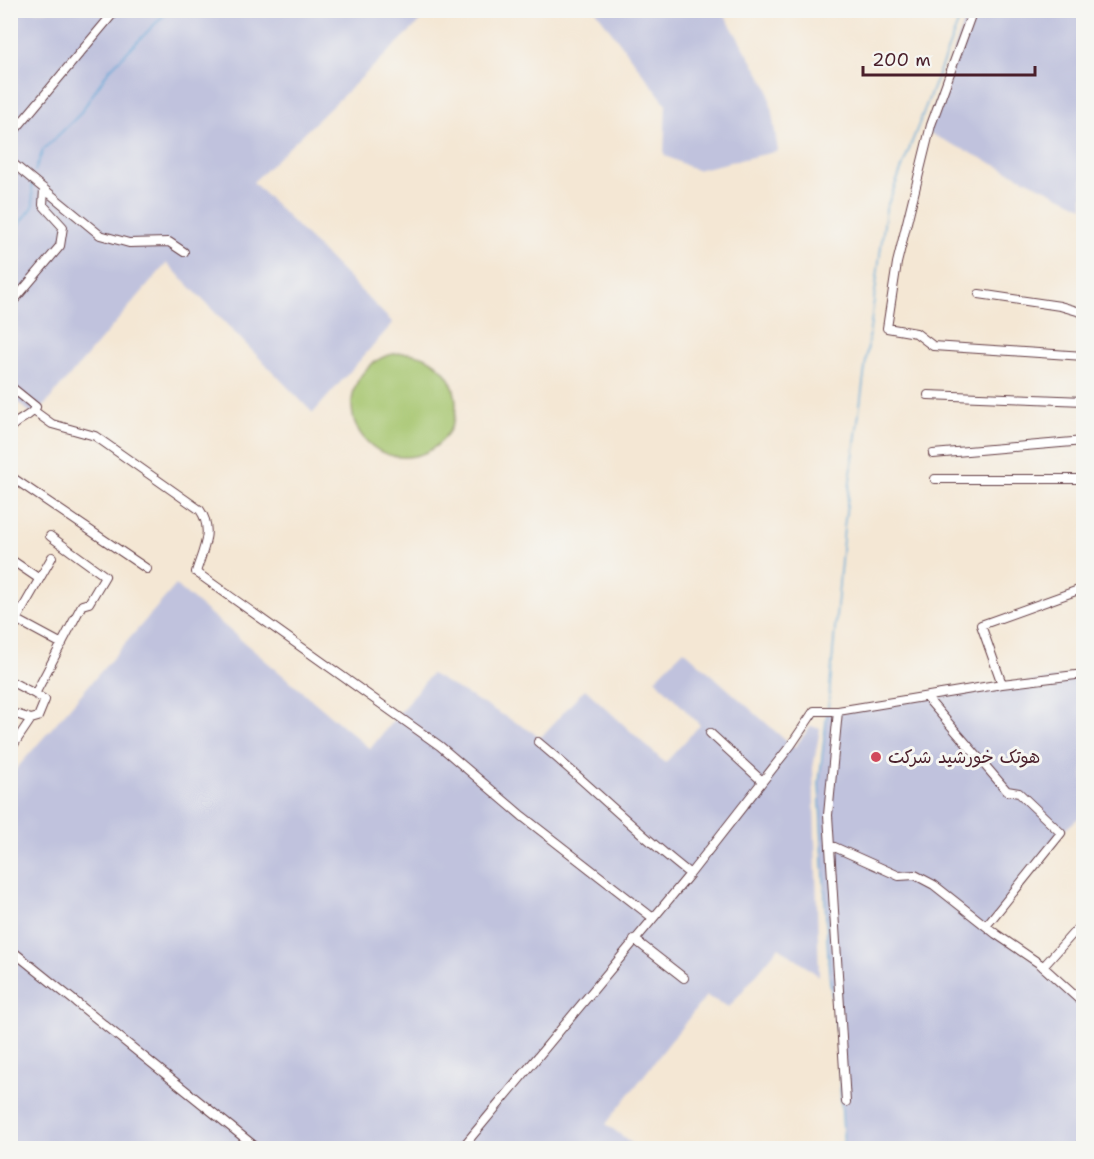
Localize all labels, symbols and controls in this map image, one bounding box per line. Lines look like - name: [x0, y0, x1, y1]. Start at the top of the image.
- scale bar: [863, 39, 1036, 77]
- text: 200 m: [872, 48, 931, 72]
- place label: هوتک خورشید شرکت: [888, 745, 1040, 769]
- marker: هوتک خورشید شرکت: [869, 750, 883, 764]

